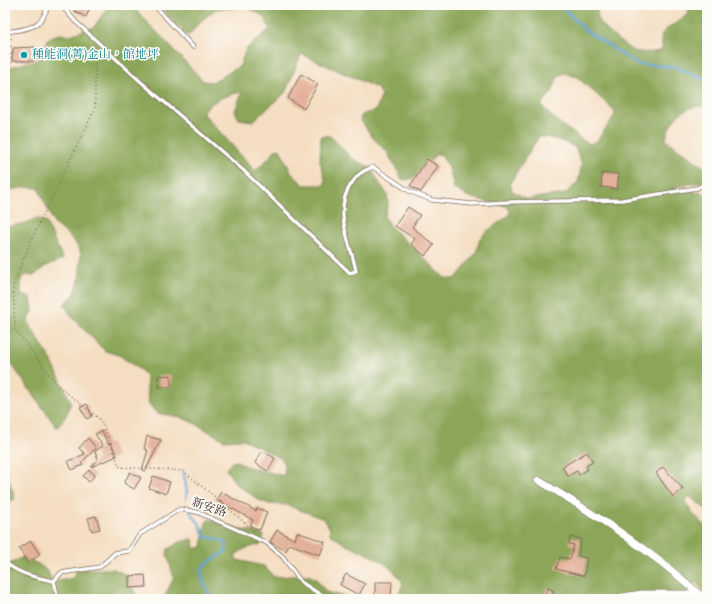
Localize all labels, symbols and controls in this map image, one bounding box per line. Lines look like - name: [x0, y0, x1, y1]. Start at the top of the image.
- place label: 種能洞(菁)金山，館地坪: [32, 47, 159, 63]
- marker: 種能洞(菁)金山，館地坪: [19, 50, 29, 60]
- street label: 新安路: [189, 495, 229, 521]

